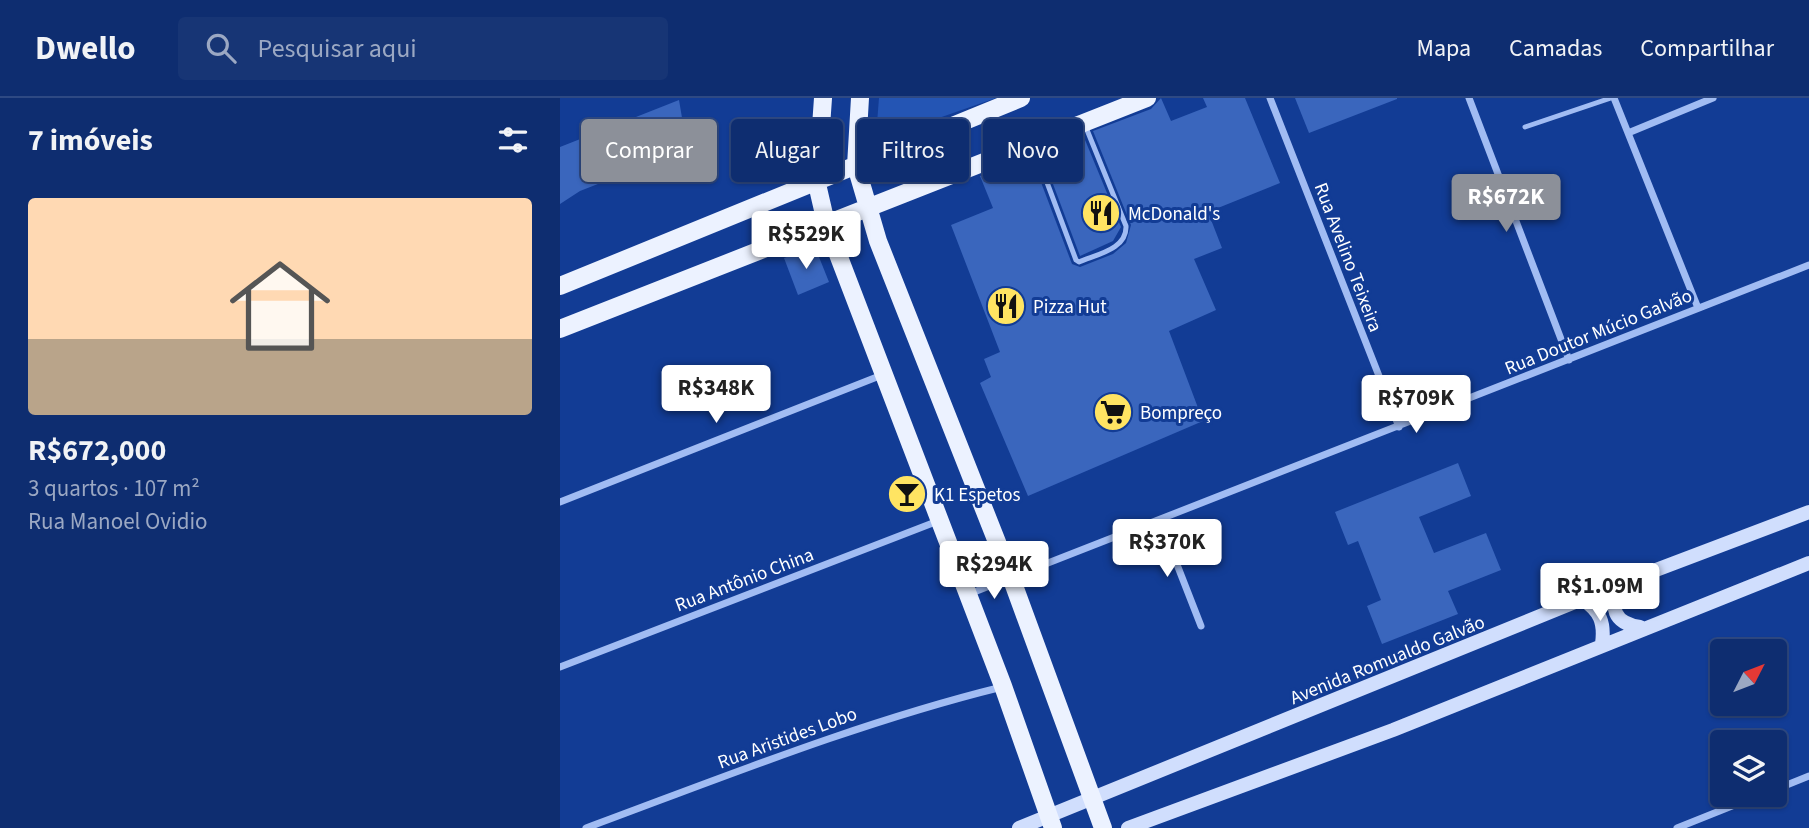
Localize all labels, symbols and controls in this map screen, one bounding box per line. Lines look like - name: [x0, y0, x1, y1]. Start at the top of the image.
- search box: [178, 17, 668, 80]
- text: Dwello: [35, 25, 136, 72]
- icon: search: [202, 29, 240, 67]
- text: Pesquisar aqui: [258, 30, 417, 67]
- text: Mapa: [1416, 31, 1471, 66]
- text: Camadas: [1509, 31, 1602, 66]
- text: Compartilhar: [1640, 31, 1774, 66]
- text: 7 imóveis: [28, 119, 153, 162]
- chip: Comprar: [581, 119, 717, 182]
- chip: Alugar: [731, 119, 843, 182]
- chip: Filtros: [857, 119, 969, 182]
- chip: Novo: [983, 119, 1083, 182]
- icon: filters: [494, 121, 532, 159]
- pin: R$672K: [1449, 174, 1563, 234]
- street label: Rua Avelino Teixeira: [1307, 179, 1389, 336]
- text: R$672K: [1468, 180, 1544, 213]
- restaurant icon: McDonald's: [1080, 192, 1122, 234]
- place label: McDonald's: [1128, 201, 1220, 228]
- pin: R$529K: [749, 212, 863, 271]
- text: R$529K: [768, 217, 844, 250]
- icon: home: [217, 243, 343, 369]
- street label: Rua Doutor Múcio Galvão: [1501, 282, 1696, 382]
- restaurant icon: Pizza Hut: [985, 285, 1027, 327]
- place label: Pizza Hut: [1033, 294, 1107, 321]
- pin: R$348K: [659, 366, 773, 425]
- text: R$348K: [678, 371, 754, 404]
- pin: R$709K: [1359, 376, 1473, 435]
- text: R$709K: [1378, 381, 1454, 414]
- supermarket icon: Bompreço: [1092, 391, 1134, 433]
- place label: Bompreço: [1140, 400, 1222, 427]
- text: R$672,000: [28, 429, 166, 472]
- text: 3 quartos · 107 m²: [28, 472, 200, 505]
- bar icon: K1 Espetos: [886, 473, 928, 515]
- place label: K1 Espetos: [934, 482, 1020, 509]
- text: Rua Manoel Ovidio: [28, 505, 208, 538]
- pin: R$370K: [1110, 519, 1224, 579]
- text: R$370K: [1129, 525, 1205, 558]
- street label: Rua Antônio China: [671, 542, 818, 619]
- pin: R$294K: [937, 542, 1051, 601]
- text: R$294K: [956, 547, 1032, 580]
- pin: R$1.09M: [1535, 564, 1665, 623]
- text: R$1.09M: [1556, 569, 1644, 602]
- street label: Avenida Romualdo Galvão: [1286, 609, 1489, 712]
- north arrow: [1710, 639, 1787, 716]
- map controls: [1710, 639, 1787, 807]
- street label: Rua Aristides Lobo: [714, 701, 861, 776]
- button: layers: [1710, 730, 1787, 807]

